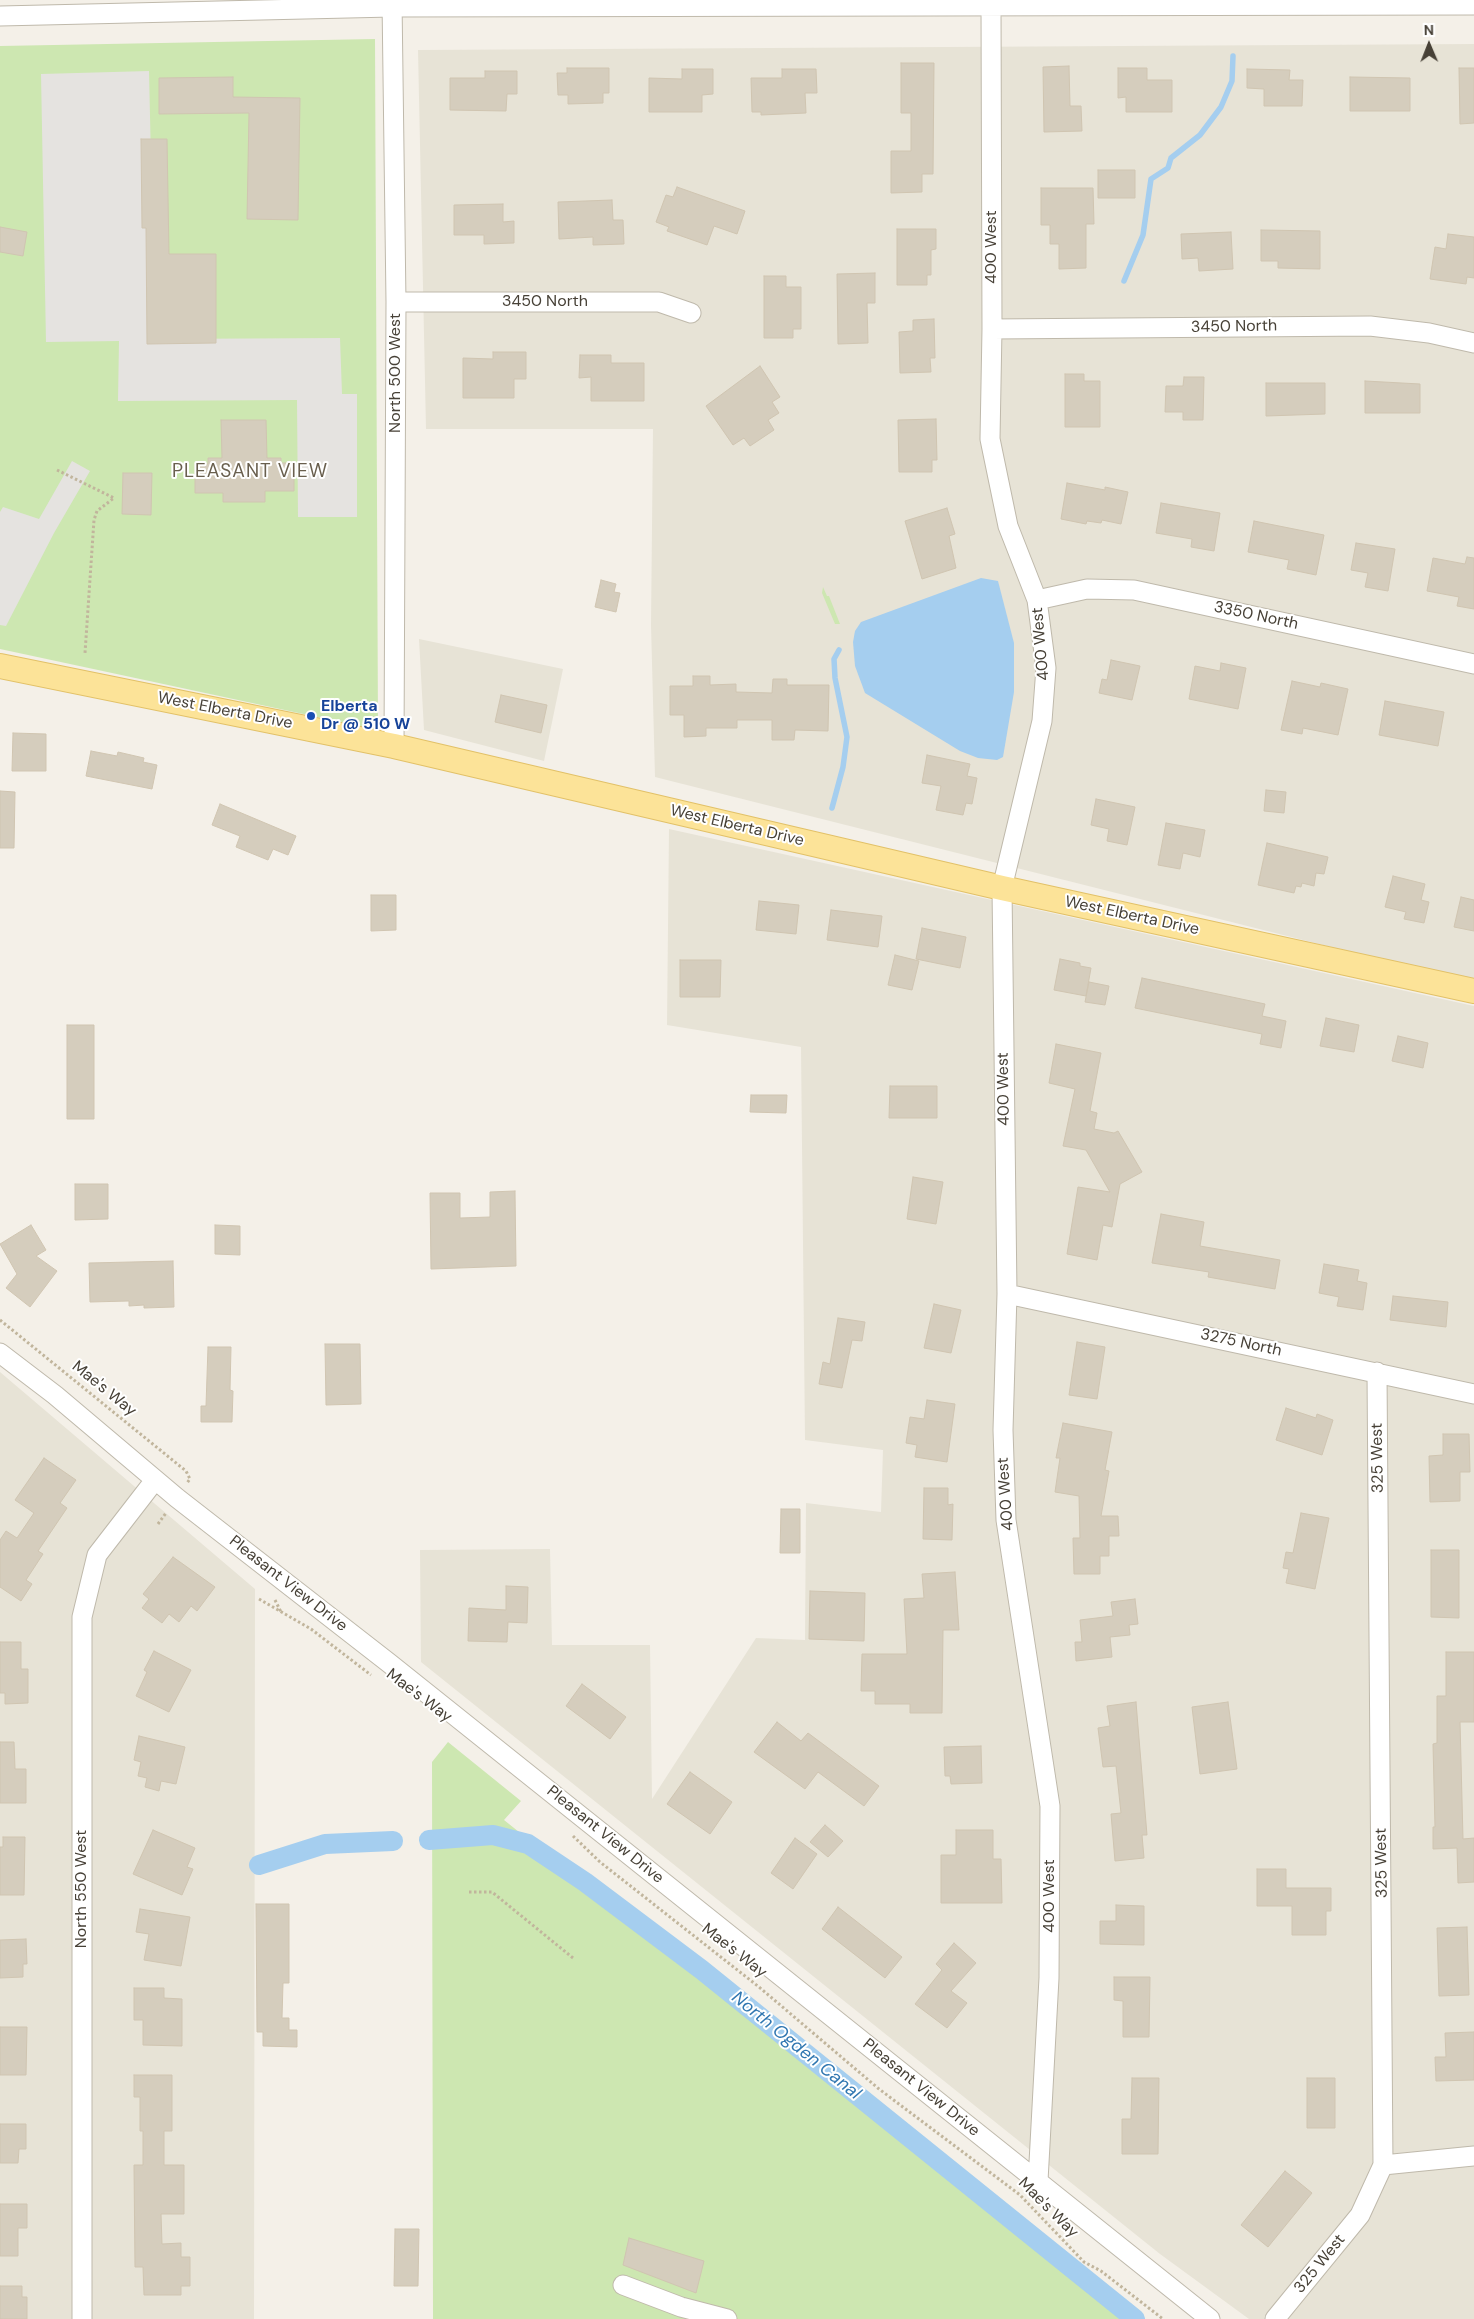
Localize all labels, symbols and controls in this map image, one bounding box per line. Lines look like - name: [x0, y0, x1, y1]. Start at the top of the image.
- north arrow: [1404, 20, 1454, 70]
- text: N: [1423, 21, 1434, 39]
- street label: 400 West: [982, 210, 1002, 284]
- street label: 3450 North: [502, 292, 588, 312]
- street label: North 500 West: [386, 313, 406, 433]
- street label: 3450 North: [1191, 317, 1277, 337]
- district label: PLEASANT VIEW: [170, 461, 330, 483]
- street label: 3350 North: [1212, 598, 1300, 634]
- street label: 400 West: [1028, 607, 1054, 681]
- street label: West Elberta Drive: [156, 689, 294, 733]
- place label: Elberta Dr @ 510 W: [321, 697, 410, 735]
- marker: Elberta Dr @ 510 W: [305, 710, 317, 722]
- street label: West Elberta Drive: [668, 801, 806, 851]
- street label: West Elberta Drive: [1063, 892, 1201, 940]
- street label: 400 West: [994, 1052, 1014, 1126]
- street label: 3275 North: [1199, 1325, 1283, 1361]
- street label: Mae's Way: [68, 1357, 140, 1421]
- street label: 325 West: [1368, 1423, 1388, 1493]
- street label: 400 West: [994, 1457, 1018, 1531]
- street label: Pleasant View Drive: [225, 1532, 351, 1636]
- street label: Mae's Way: [382, 1665, 456, 1727]
- street label: Pleasant View Drive: [543, 1782, 667, 1888]
- street label: 325 West: [1372, 1828, 1392, 1898]
- street label: North 550 West: [72, 1830, 92, 1948]
- street label: 400 West: [1040, 1859, 1060, 1933]
- street label: Mae's Way: [698, 1920, 770, 1982]
- water label: North Ogden Canal: [727, 1987, 865, 2105]
- street label: Pleasant View Drive: [859, 2035, 983, 2141]
- street label: Mae's Way: [1014, 2174, 1082, 2242]
- street label: 325 West: [1290, 2231, 1350, 2297]

